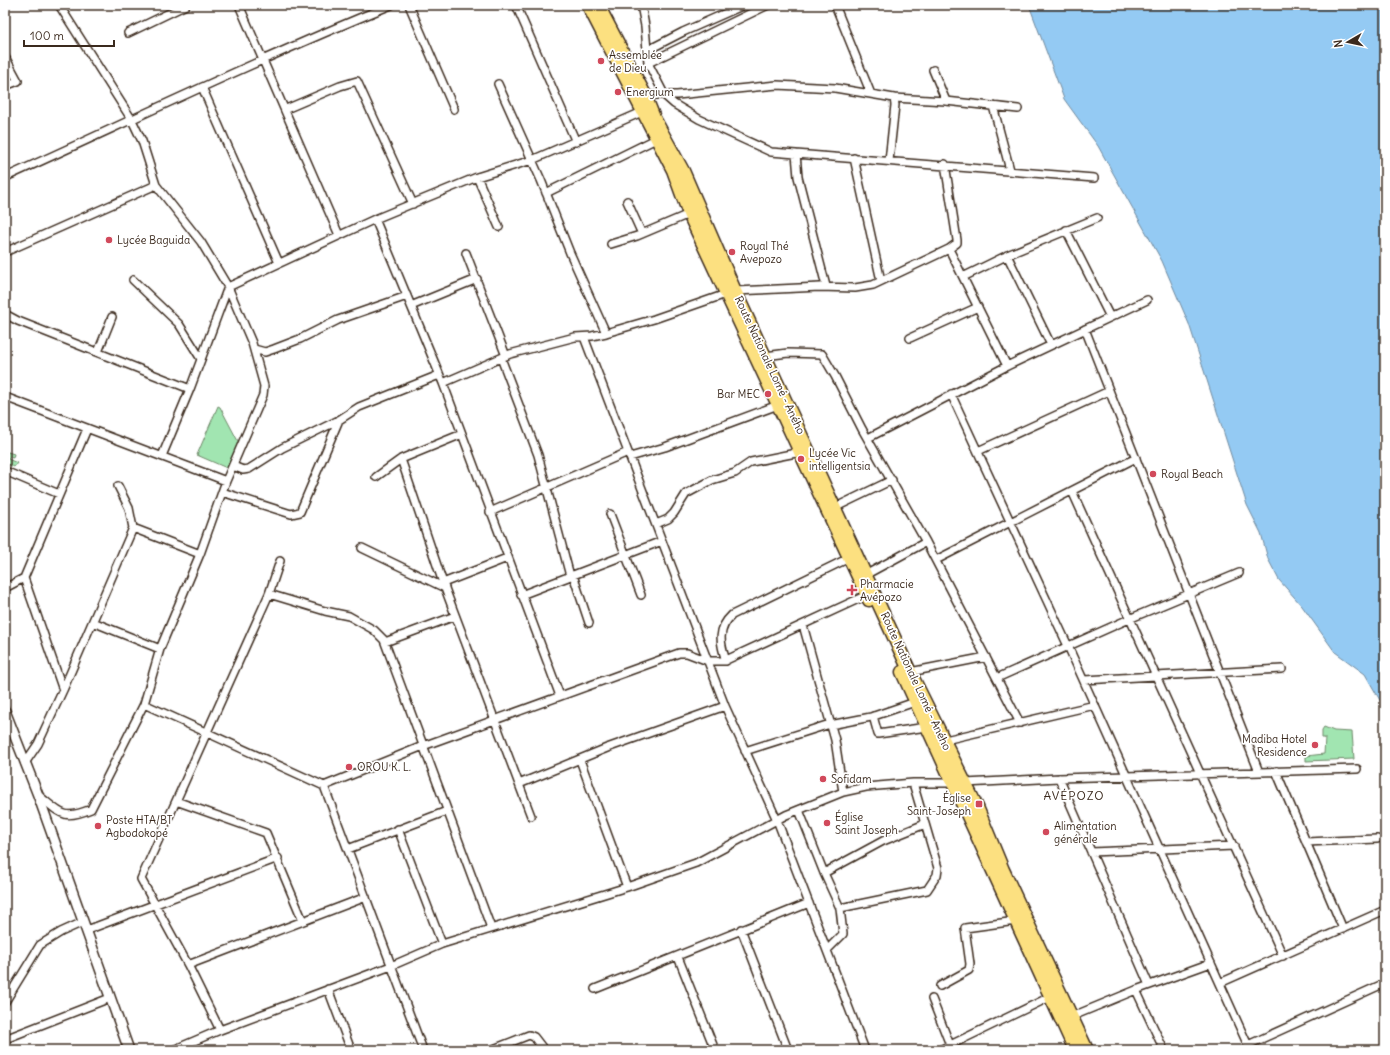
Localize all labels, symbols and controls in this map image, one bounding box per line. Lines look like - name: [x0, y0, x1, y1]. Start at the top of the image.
- scale bar: [24, 22, 114, 48]
- north arrow: [1328, 22, 1368, 62]
- text: 100 m: [30, 28, 64, 43]
- text: N: [1331, 39, 1346, 48]
- place label: Assemblée de Dieu: [609, 48, 662, 75]
- marker: Assemblée de Dieu: [596, 56, 606, 66]
- place label: Energium: [626, 85, 674, 99]
- marker: Energium: [613, 87, 623, 97]
- place label: Lycée Baguida: [117, 233, 190, 247]
- marker: Lycée Baguida: [104, 235, 114, 245]
- place label: Royal Thé Avepozo: [740, 239, 789, 266]
- marker: Royal Thé Avepozo: [727, 247, 737, 257]
- street label: Route Nationale Lomé - Aného: [732, 294, 808, 436]
- place label: Bar MEC: [717, 387, 760, 401]
- marker: Bar MEC: [763, 389, 773, 399]
- place label: Lycée Vic intelligentsia: [809, 446, 870, 473]
- marker: Lycée Vic intelligentsia: [796, 454, 806, 464]
- place label: Royal Beach: [1161, 467, 1223, 481]
- marker: Royal Beach: [1148, 469, 1158, 479]
- place label: Pharmacie Avépozo: [860, 577, 914, 604]
- marker: Pharmacie Avépozo: [847, 585, 857, 595]
- street label: Route Nationale Lomé - Aného: [878, 610, 954, 752]
- place label: Madiba Hotel Residence: [1242, 732, 1307, 759]
- marker: Madiba Hotel Residence: [1310, 740, 1320, 750]
- place label: OROU K. L.: [357, 760, 411, 774]
- marker: OROU K. L.: [344, 762, 354, 772]
- place label: Sofidam: [831, 772, 872, 786]
- marker: Sofidam: [818, 774, 828, 784]
- district label: AVÉPOZO: [1043, 788, 1105, 803]
- place label: Église Saint-Joseph: [907, 790, 971, 818]
- marker: Église Saint-Joseph: [974, 799, 984, 809]
- place label: Église Saint Joseph: [835, 809, 898, 837]
- place label: Poste HTA/BT Agbodokopé: [106, 813, 173, 840]
- marker: Église Saint Joseph: [822, 818, 832, 828]
- place label: Alimentation générale: [1054, 819, 1117, 846]
- marker: Poste HTA/BT Agbodokopé: [93, 821, 103, 831]
- marker: Alimentation générale: [1041, 827, 1051, 837]

